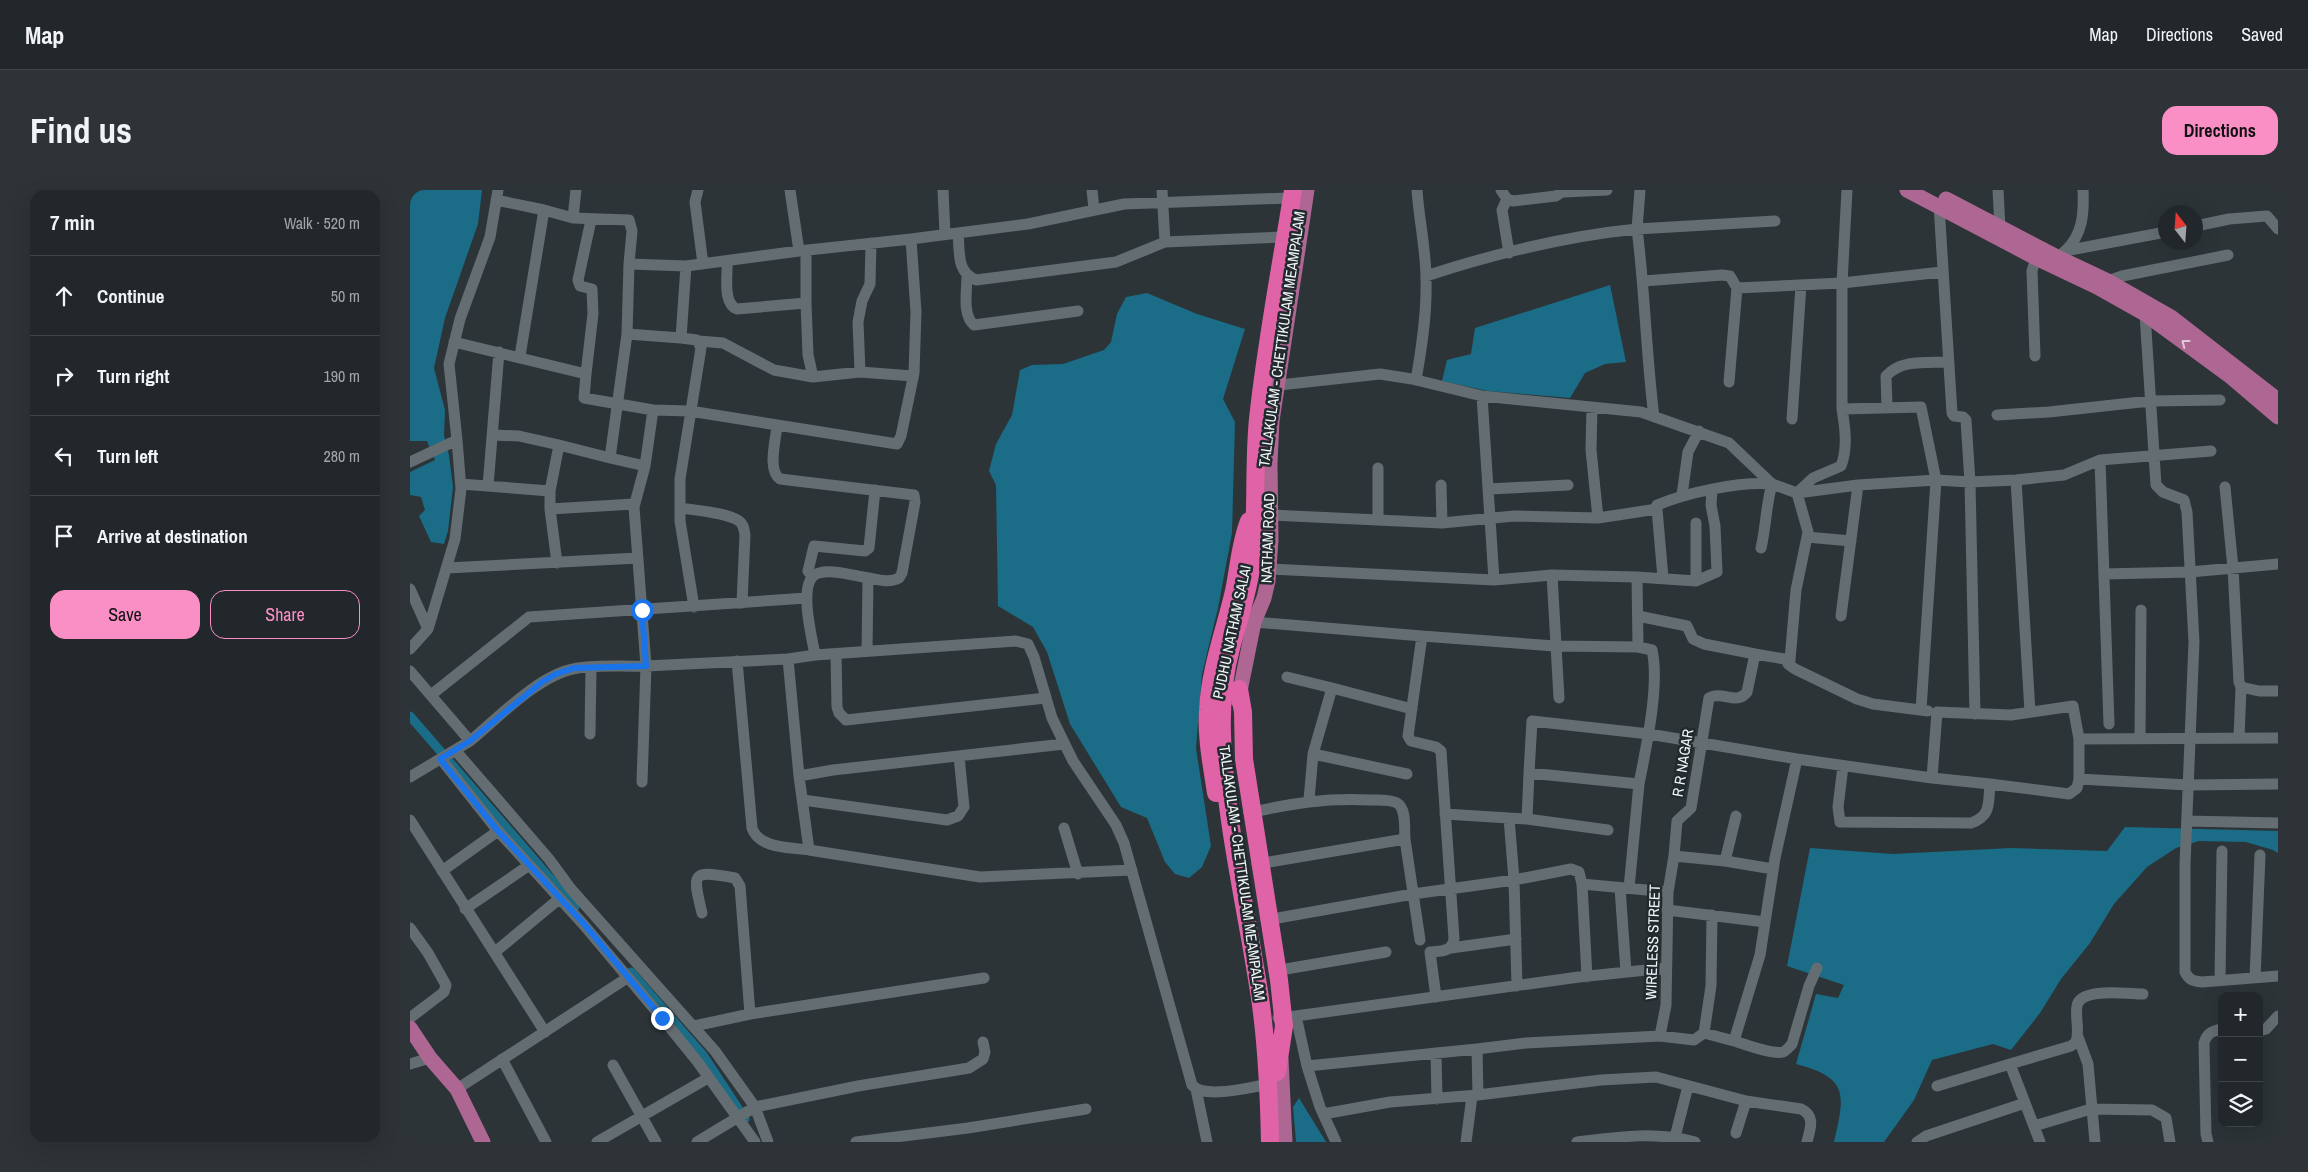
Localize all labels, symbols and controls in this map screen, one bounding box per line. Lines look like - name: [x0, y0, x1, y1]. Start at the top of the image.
- text: Map: [25, 19, 64, 51]
- text: Map: [2089, 22, 2118, 47]
- text: Directions: [2146, 22, 2213, 47]
- text: Saved: [2241, 22, 2283, 47]
- button: Directions: [2162, 106, 2278, 155]
- text: Find us: [30, 107, 132, 154]
- north arrow: [2158, 205, 2203, 250]
- text: 7 min: [50, 208, 95, 237]
- street label: TALLAKULAM - CHETTIKULAM MEAMPALAM: [1253, 210, 1310, 468]
- text: Walk · 520 m: [284, 212, 360, 234]
- icon: ahead: [50, 282, 78, 310]
- text: Continue: [97, 283, 165, 309]
- text: 50 m: [331, 285, 360, 307]
- one-way arrow: [2181, 340, 2191, 349]
- icon: right: [50, 362, 78, 390]
- text: Turn right: [97, 363, 169, 389]
- text: 190 m: [324, 365, 360, 387]
- icon: left: [50, 442, 78, 470]
- text: Turn left: [97, 443, 158, 469]
- text: 280 m: [324, 445, 360, 467]
- street label: NATHAM ROAD: [1255, 493, 1280, 583]
- icon: arrive: [50, 522, 78, 550]
- text: Arrive at destination: [97, 523, 248, 549]
- street label: PUDHU NATHAM SALAI: [1207, 563, 1256, 701]
- button: Save: [50, 590, 200, 639]
- button: Share: [210, 590, 360, 639]
- route start: [631, 599, 654, 622]
- street label: R R NAGAR: [1667, 727, 1698, 798]
- street label: TALLAKULAM - CHETTIKULAM MEAMPALAM: [1214, 744, 1271, 1002]
- street label: WIRELESS STREET: [1640, 883, 1665, 1000]
- map controls: [2218, 992, 2263, 1127]
- button: +: [2218, 992, 2263, 1037]
- route end: [651, 1007, 674, 1030]
- button: −: [2218, 1037, 2263, 1082]
- button: layers: [2218, 1082, 2263, 1127]

